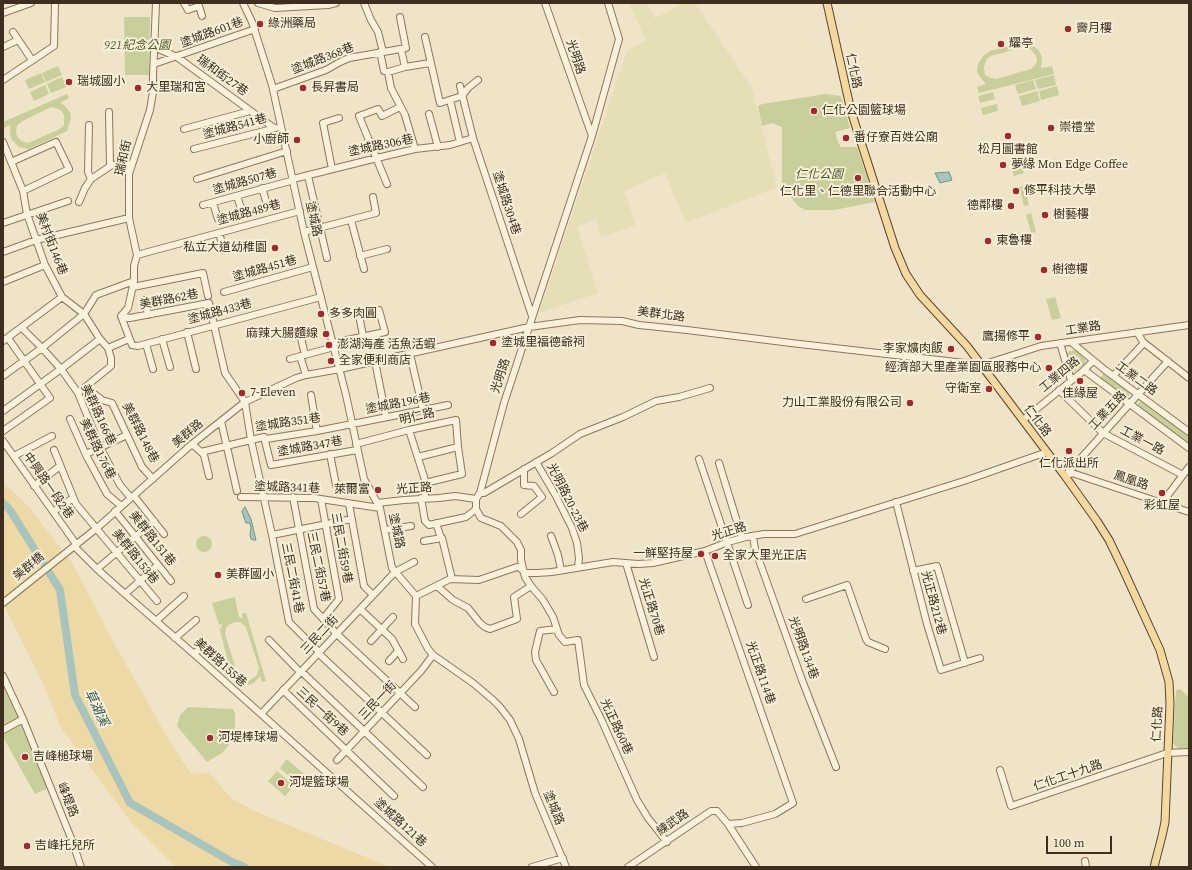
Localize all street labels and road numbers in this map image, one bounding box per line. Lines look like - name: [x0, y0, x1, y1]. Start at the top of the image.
- street label: 塗城路601巷: [179, 15, 245, 51]
- street label: 光明路: [562, 38, 588, 76]
- street label: 塗城路368巷: [290, 40, 356, 78]
- street label: 仁化路: [842, 52, 864, 90]
- street label: 瑞和街27巷: [193, 53, 251, 99]
- street label: 塗城路541巷: [201, 112, 269, 142]
- street label: 塗城路306巷: [347, 132, 415, 160]
- street label: 瑞和街: [113, 139, 135, 177]
- street label: 塗城路507巷: [211, 166, 279, 198]
- street label: 塗城路304巷: [489, 169, 523, 237]
- street label: 塗城路489巷: [215, 198, 283, 228]
- street label: 塗城路: [302, 200, 324, 238]
- street label: 美村街146巷: [32, 211, 70, 277]
- street label: 塗城路451巷: [231, 253, 299, 285]
- street label: 美群路62巷: [138, 287, 200, 313]
- street label: 塗城路433巷: [186, 297, 254, 327]
- street label: 美群北路: [636, 305, 686, 325]
- street label: 工業路: [1064, 319, 1102, 339]
- street label: 工業四路: [1037, 354, 1083, 396]
- street label: 光明路: [489, 357, 513, 395]
- street label: 工業二路: [1112, 359, 1160, 399]
- street label: 美群路166巷: [78, 382, 118, 448]
- street label: 工業五路: [1086, 389, 1130, 433]
- street label: 塗城路196巷: [364, 391, 432, 417]
- street label: 美群路148巷: [119, 400, 161, 466]
- street label: 仁化路: [1020, 402, 1054, 440]
- street label: 明仁路: [398, 406, 436, 428]
- street label: 塗城路351巷: [254, 411, 322, 435]
- street label: 美群路176巷: [76, 416, 118, 482]
- street label: 美群路: [170, 417, 206, 451]
- street label: 工業一路: [1117, 423, 1167, 459]
- street label: 塗城路347巷: [276, 434, 344, 460]
- street label: 中興路一段2巷: [20, 450, 76, 522]
- street label: 光明路20-23巷: [543, 461, 591, 535]
- street label: 鳳凰路: [1112, 469, 1150, 493]
- street label: 塗城路341巷: [254, 480, 320, 496]
- street label: 光正路: [396, 481, 432, 497]
- street label: 美群路151巷: [126, 509, 178, 569]
- street label: 三民二街59巷: [328, 511, 354, 585]
- street label: 塗城路: [385, 512, 407, 550]
- street label: 光正路: [710, 520, 748, 544]
- street label: 美群路153巷: [109, 527, 161, 587]
- street label: 三民二街57巷: [303, 530, 333, 604]
- street label: 三民二街41巷: [278, 541, 306, 615]
- street label: 美群橋: [10, 550, 48, 584]
- street label: 光正路212巷: [918, 569, 948, 637]
- street label: 光正路70巷: [635, 576, 667, 638]
- street label: 三民二街: [298, 613, 342, 657]
- street label: 光明路134巷: [785, 615, 821, 681]
- street label: 美群路155巷: [191, 636, 249, 690]
- street label: 光正路114巷: [742, 639, 778, 707]
- street label: 三民一街: [356, 679, 400, 723]
- street label: 三民一街9巷: [293, 684, 351, 740]
- street label: 光正路60巷: [597, 697, 635, 757]
- street label: 仁化路: [1150, 706, 1166, 742]
- street label: 仁化工十九路: [1032, 757, 1104, 795]
- street label: 峰堤路: [54, 781, 80, 819]
- street label: 塗城路: [540, 789, 566, 827]
- street label: 塗城路121巷: [371, 796, 429, 850]
- street label: 練武路: [654, 807, 692, 839]

